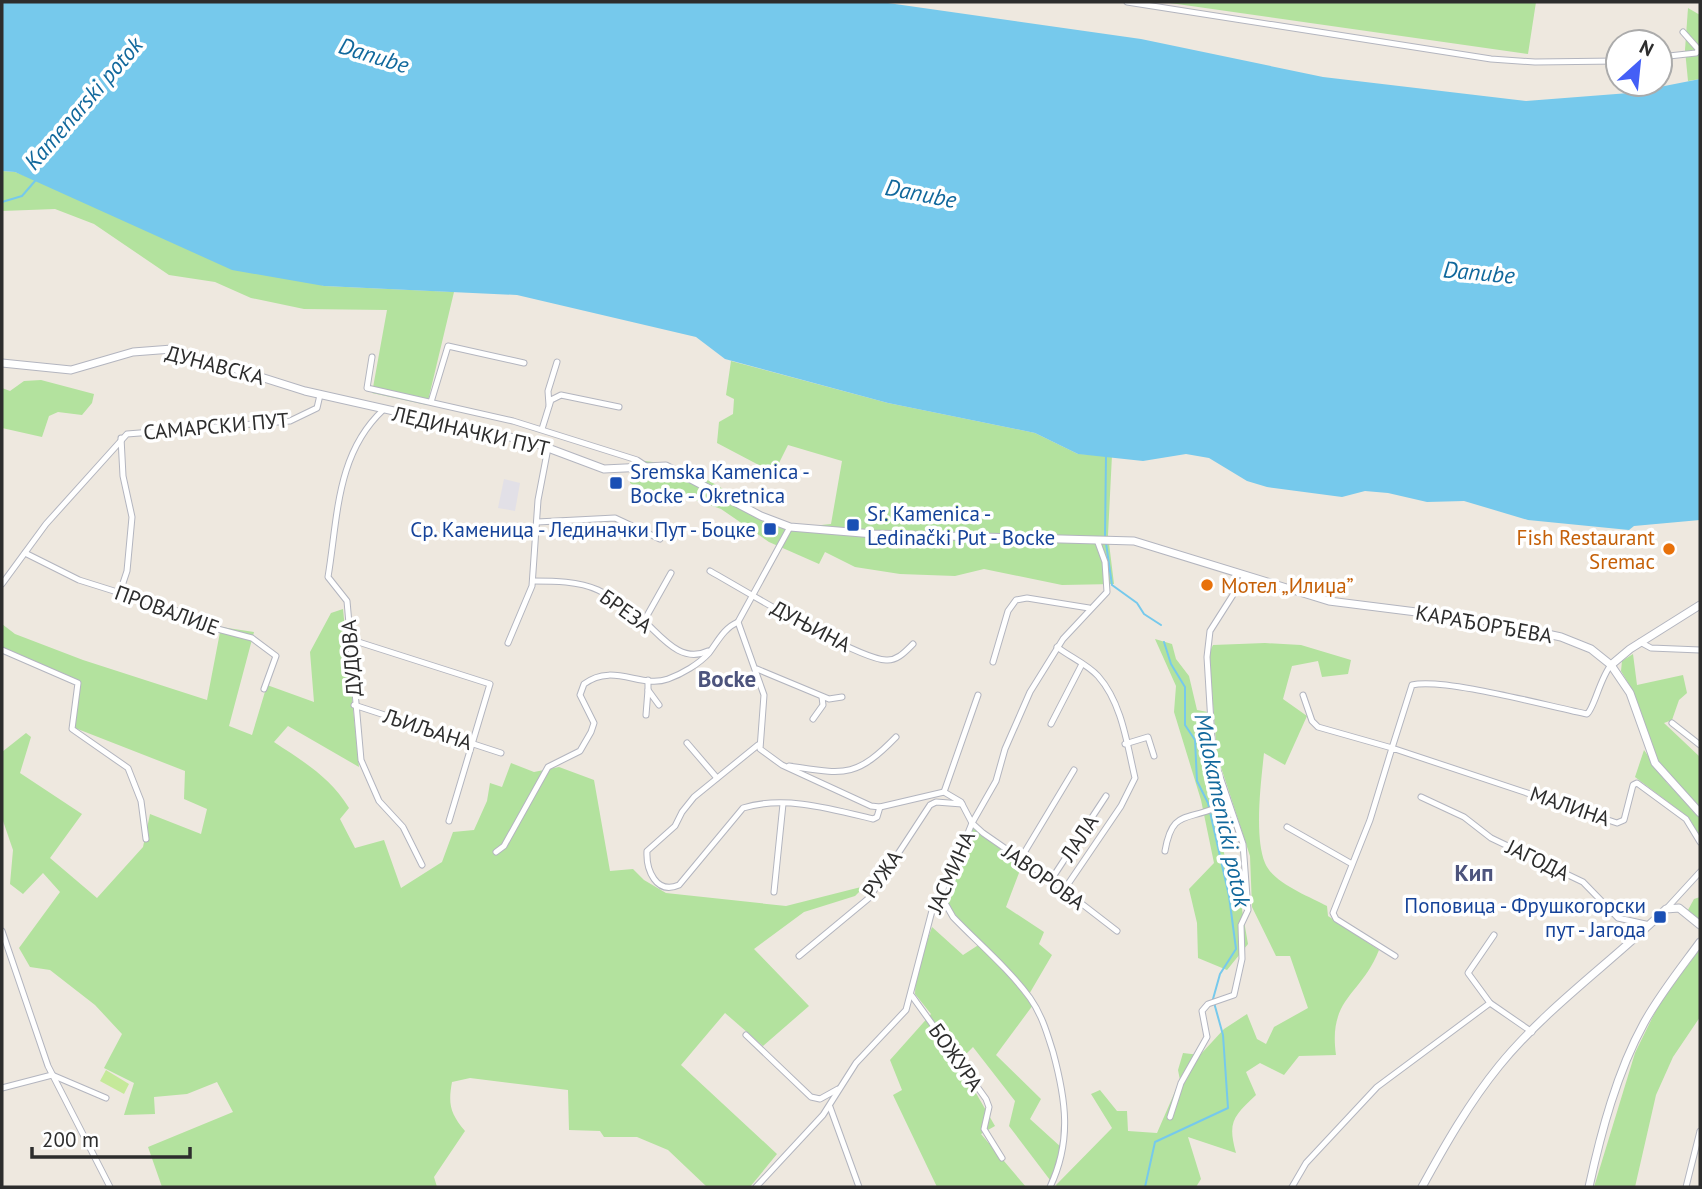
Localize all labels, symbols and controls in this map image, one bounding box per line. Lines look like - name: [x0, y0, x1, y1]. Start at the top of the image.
- north arrow: [1604, 28, 1674, 98]
- water label: Kamenarski potok: [17, 29, 150, 175]
- water label: Danube: [335, 31, 413, 79]
- text: N: [1636, 34, 1658, 61]
- water label: Danube: [883, 172, 959, 214]
- water label: Danube: [1442, 254, 1516, 290]
- street label: ДУНАВСКА: [163, 339, 268, 391]
- street label: ЛЕДИНАЧКИ ПУТ: [389, 400, 552, 462]
- street label: САМАРСКИ ПУТ: [142, 406, 290, 446]
- place label: Sremska Kamenica - Bocke - Okretnica: [630, 458, 810, 509]
- marker: Sremska Kamenica - Bocke - Okretnica: [608, 475, 624, 491]
- place label: Sr. Kamenica - Ledinački Put - Bocke: [867, 500, 1055, 551]
- place label: Ср. Каменица - Лединачки Пут - Боцке: [410, 516, 756, 543]
- marker: Sr. Kamenica - Ledinački Put - Bocke: [845, 517, 861, 533]
- marker: Ср. Каменица - Лединачки Пут - Боцке: [762, 521, 778, 537]
- place label: Fish Restaurant Sremac: [1517, 524, 1655, 575]
- marker: Fish Restaurant Sremac: [1661, 541, 1677, 557]
- place label: Мотел „Илиџа”: [1221, 572, 1354, 599]
- marker: Мотел „Илиџа”: [1199, 577, 1215, 593]
- street label: ПРОВАЛИЈЕ: [111, 579, 223, 641]
- street label: БРЕЗА: [595, 583, 658, 639]
- street label: ДУЊИНА: [767, 594, 856, 658]
- street label: КАРАЂОРЂЕВА: [1413, 599, 1555, 649]
- street label: ДУДОВА: [335, 618, 367, 697]
- district label: Bocke: [698, 664, 756, 693]
- street label: ЉИЉАНА: [379, 702, 476, 756]
- water label: Malokamenicki potok: [1188, 710, 1258, 911]
- street label: МАЛИНА: [1527, 780, 1614, 832]
- street label: ЛАЛА: [1053, 809, 1105, 867]
- street label: ЈАСМИНА: [921, 826, 981, 918]
- street label: ЈАГОДА: [1501, 833, 1575, 887]
- street label: ЈАВОРОВА: [997, 837, 1091, 916]
- street label: РУЖА: [856, 844, 908, 903]
- district label: Кип: [1454, 858, 1494, 887]
- place label: Поповица - Фрушкогорски пут - Јагода: [1404, 892, 1646, 943]
- marker: Поповица - Фрушкогорски пут - Јагода: [1652, 909, 1668, 925]
- street label: БОЖУРА: [923, 1018, 989, 1097]
- scale bar: [32, 1116, 189, 1160]
- text: 200 m: [42, 1126, 99, 1153]

